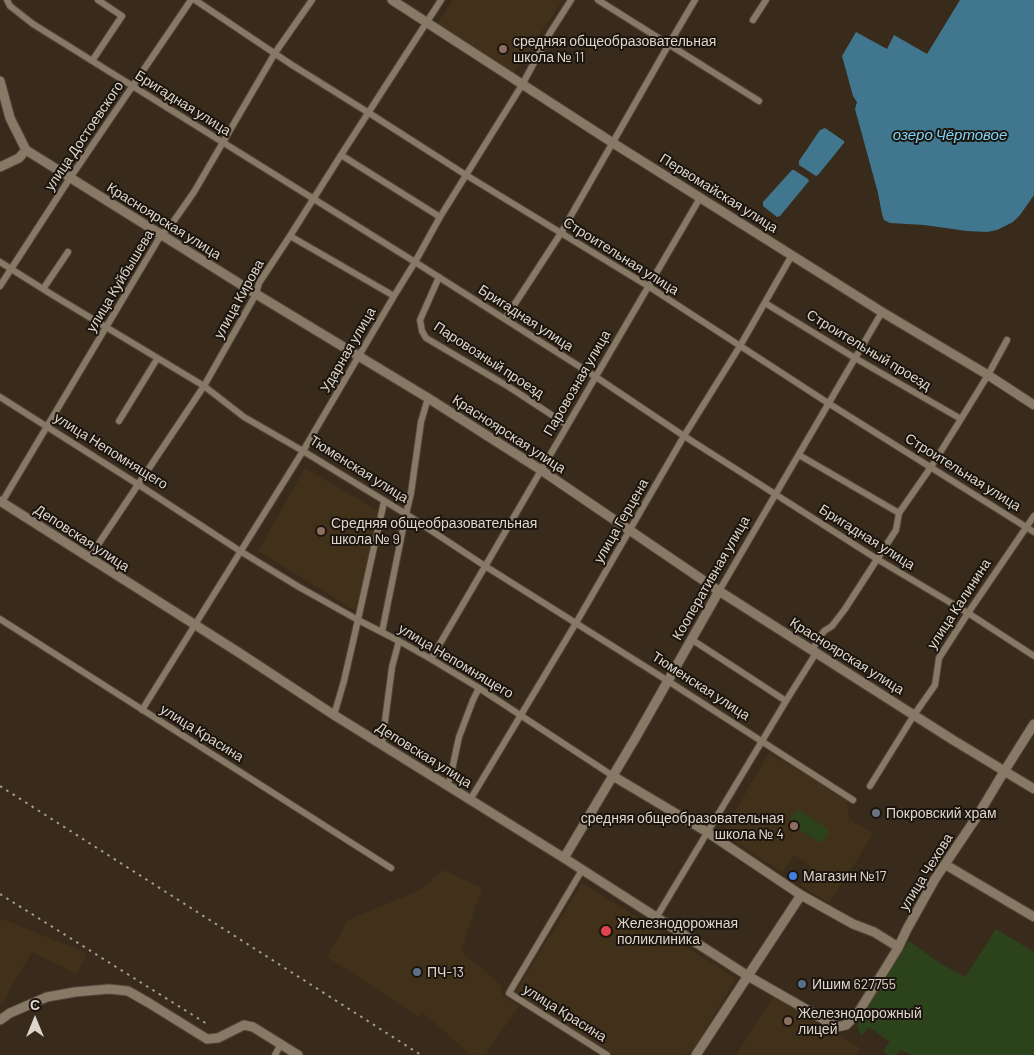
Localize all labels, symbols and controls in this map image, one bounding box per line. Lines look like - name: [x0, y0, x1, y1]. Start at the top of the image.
- place label: средняя общеобразовательная школа № 11: [513, 33, 716, 65]
- marker: средняя общеобразовательная школа № 11: [497, 43, 509, 55]
- street label: Бригадная улица: [132, 67, 234, 139]
- street label: улица Достоевского: [41, 78, 127, 194]
- water label: озеро Чёртовое: [893, 126, 1007, 144]
- street label: Первомайская улица: [657, 150, 781, 236]
- street label: Красноярская улица: [104, 179, 224, 263]
- street label: Строительная улица: [560, 214, 682, 298]
- street label: улица Куйбышева: [83, 227, 157, 335]
- street label: улица Кирова: [210, 256, 268, 342]
- street label: Бригадная улица: [475, 281, 577, 355]
- street label: Ударная улица: [317, 304, 379, 396]
- street label: Строительный проезд: [804, 306, 934, 394]
- street label: Паровозный проезд: [431, 318, 547, 402]
- street label: Паровозная улица: [540, 327, 614, 439]
- street label: Красноярская улица: [449, 391, 569, 477]
- street label: улица Непомнящего: [51, 409, 171, 493]
- street label: Строительная улица: [902, 430, 1024, 514]
- street label: Тюменская улица: [306, 432, 412, 506]
- street label: улица Герцена: [590, 476, 652, 566]
- street label: Деповская улица: [31, 501, 133, 575]
- street label: Бригадная улица: [816, 501, 918, 573]
- street label: Кооперативная улица: [669, 513, 753, 643]
- place label: Средняя общеобразовательная школа № 9: [331, 515, 537, 548]
- marker: Средняя общеобразовательная школа № 9: [315, 525, 327, 537]
- street label: улица Калинина: [924, 556, 994, 652]
- street label: Красноярская улица: [787, 614, 907, 698]
- street label: улица Непомнящего: [395, 620, 517, 702]
- street label: Тюменская улица: [649, 648, 753, 724]
- street label: улица Красина: [157, 701, 247, 765]
- street label: Деповская улица: [373, 719, 475, 791]
- place label: Покровский храм: [886, 805, 997, 821]
- marker: Покровский храм: [870, 807, 882, 819]
- place label: средняя общеобразовательная школа № 4: [581, 810, 784, 842]
- marker: средняя общеобразовательная школа № 4: [788, 820, 800, 832]
- street label: улица Чехова: [896, 830, 956, 914]
- place label: Магазин №17: [803, 868, 886, 884]
- marker: Магазин №17: [787, 870, 799, 882]
- place label: Железнодорожная поликлиника: [617, 915, 738, 948]
- marker: Железнодорожная поликлиника: [599, 924, 613, 938]
- place label: ПЧ-13: [427, 964, 464, 980]
- marker: ПЧ-13: [411, 966, 423, 978]
- place label: Ишим 627755: [812, 976, 896, 992]
- marker: Ишим 627755: [796, 978, 808, 990]
- street label: улица Красина: [520, 981, 610, 1045]
- north arrow: [10, 995, 60, 1045]
- text: С: [30, 996, 40, 1013]
- place label: Железнодорожный лицей: [798, 1005, 922, 1038]
- marker: Железнодорожный лицей: [782, 1015, 794, 1027]

